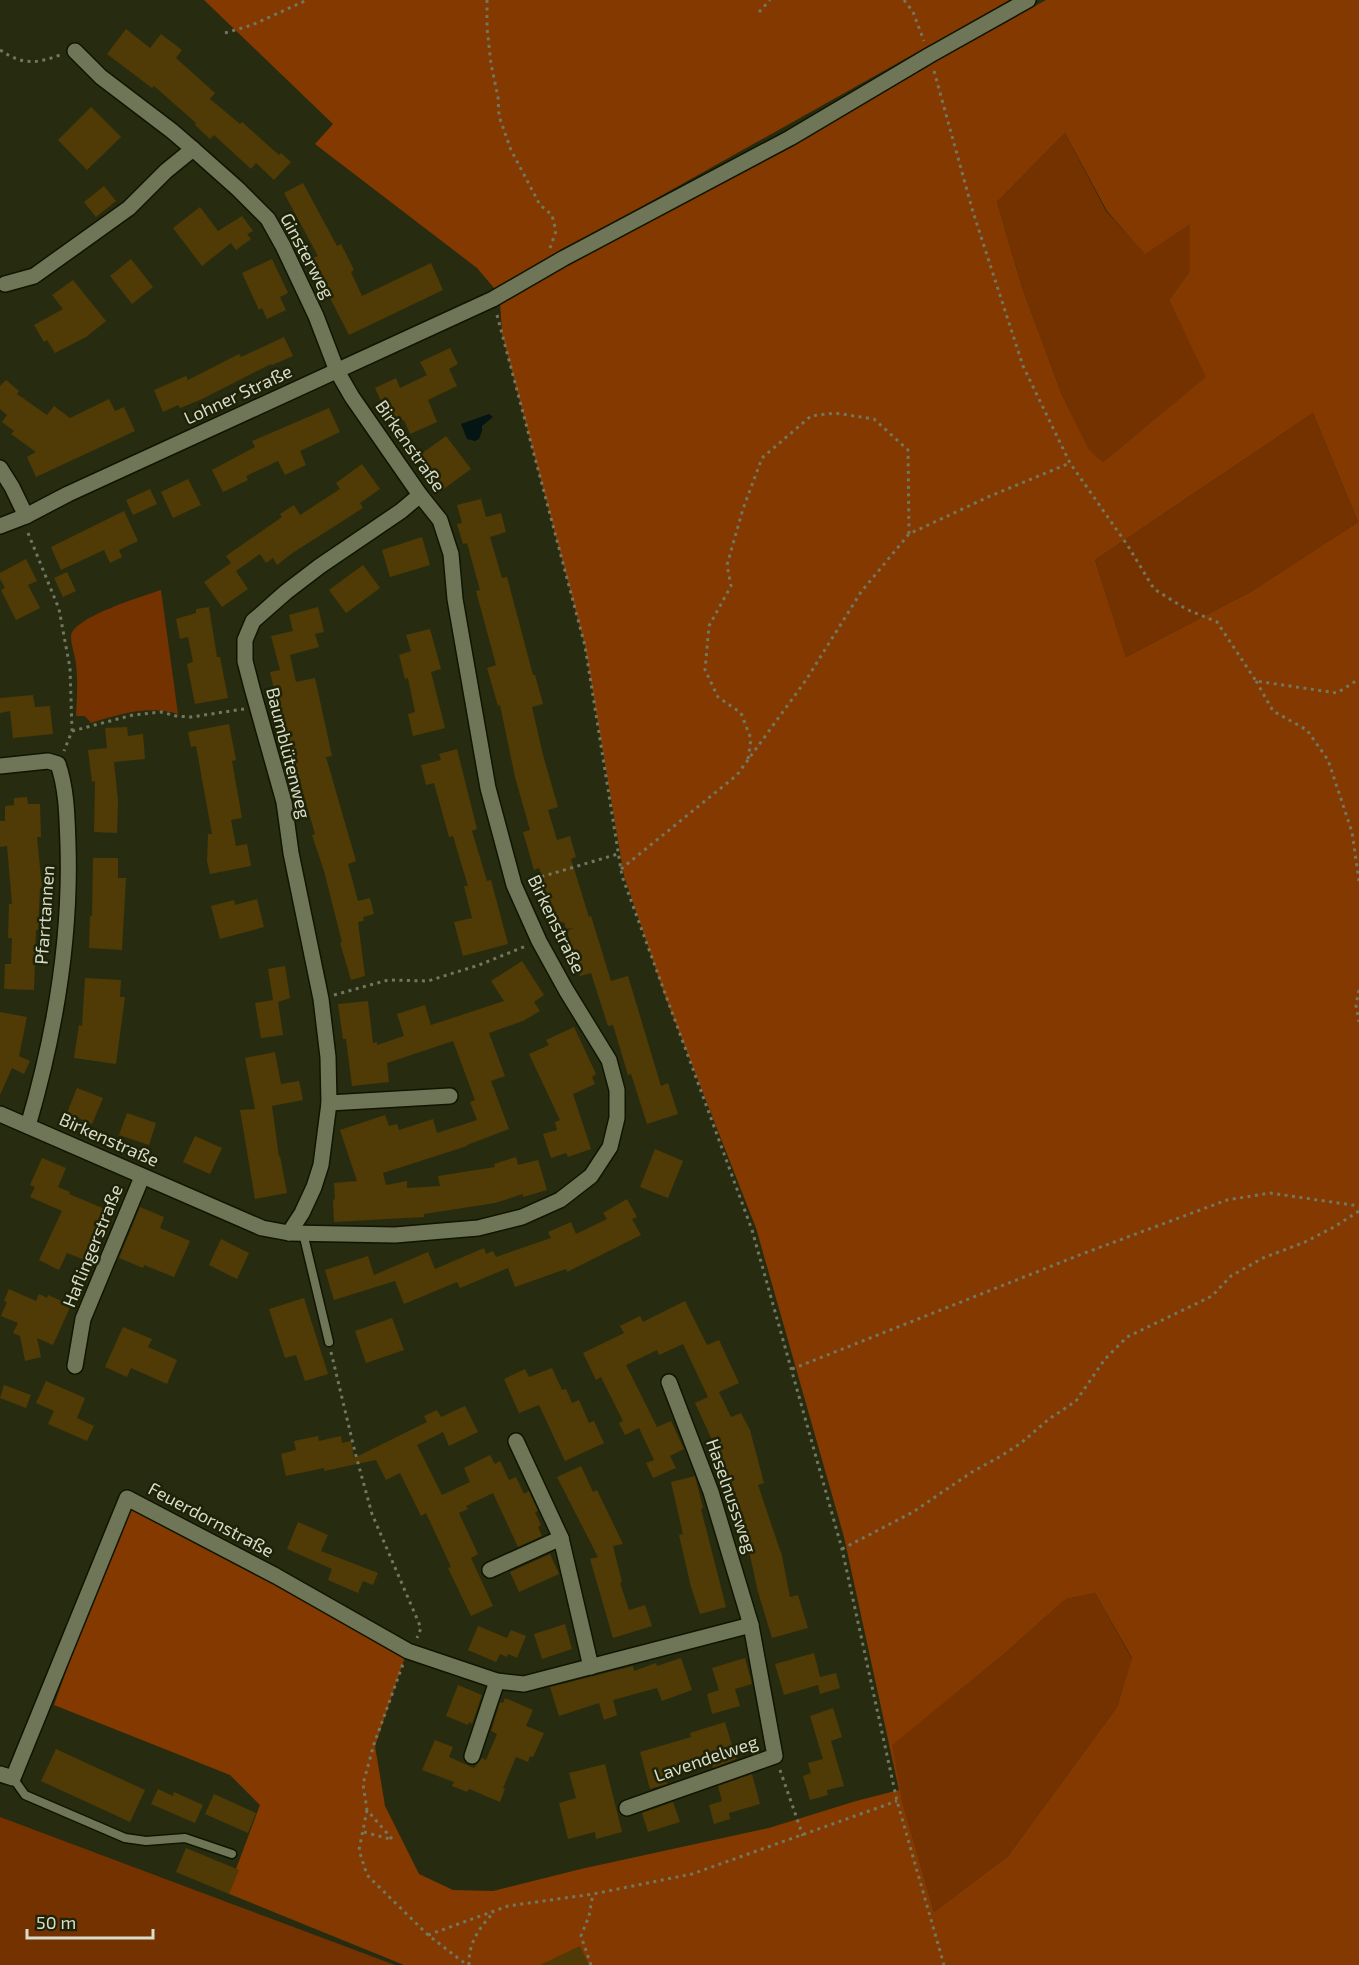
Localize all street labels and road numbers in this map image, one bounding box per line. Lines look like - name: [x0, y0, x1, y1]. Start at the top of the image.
- street label: Ginsterweg: [276, 209, 340, 302]
- street label: Lohner Straße: [180, 359, 295, 429]
- street label: Birkenstraße: [371, 395, 450, 495]
- street label: Baumblütenweg: [262, 685, 316, 821]
- street label: Pfarrtannen: [30, 865, 58, 965]
- street label: Birkenstraße: [524, 871, 590, 976]
- street label: Birkenstraße: [56, 1107, 163, 1171]
- street label: Haflingerstraße: [57, 1181, 127, 1310]
- street label: Haselnussweg: [702, 1436, 762, 1556]
- street label: Feuerdornstraße: [145, 1477, 278, 1562]
- street label: Lavendelweg: [651, 1730, 760, 1786]

